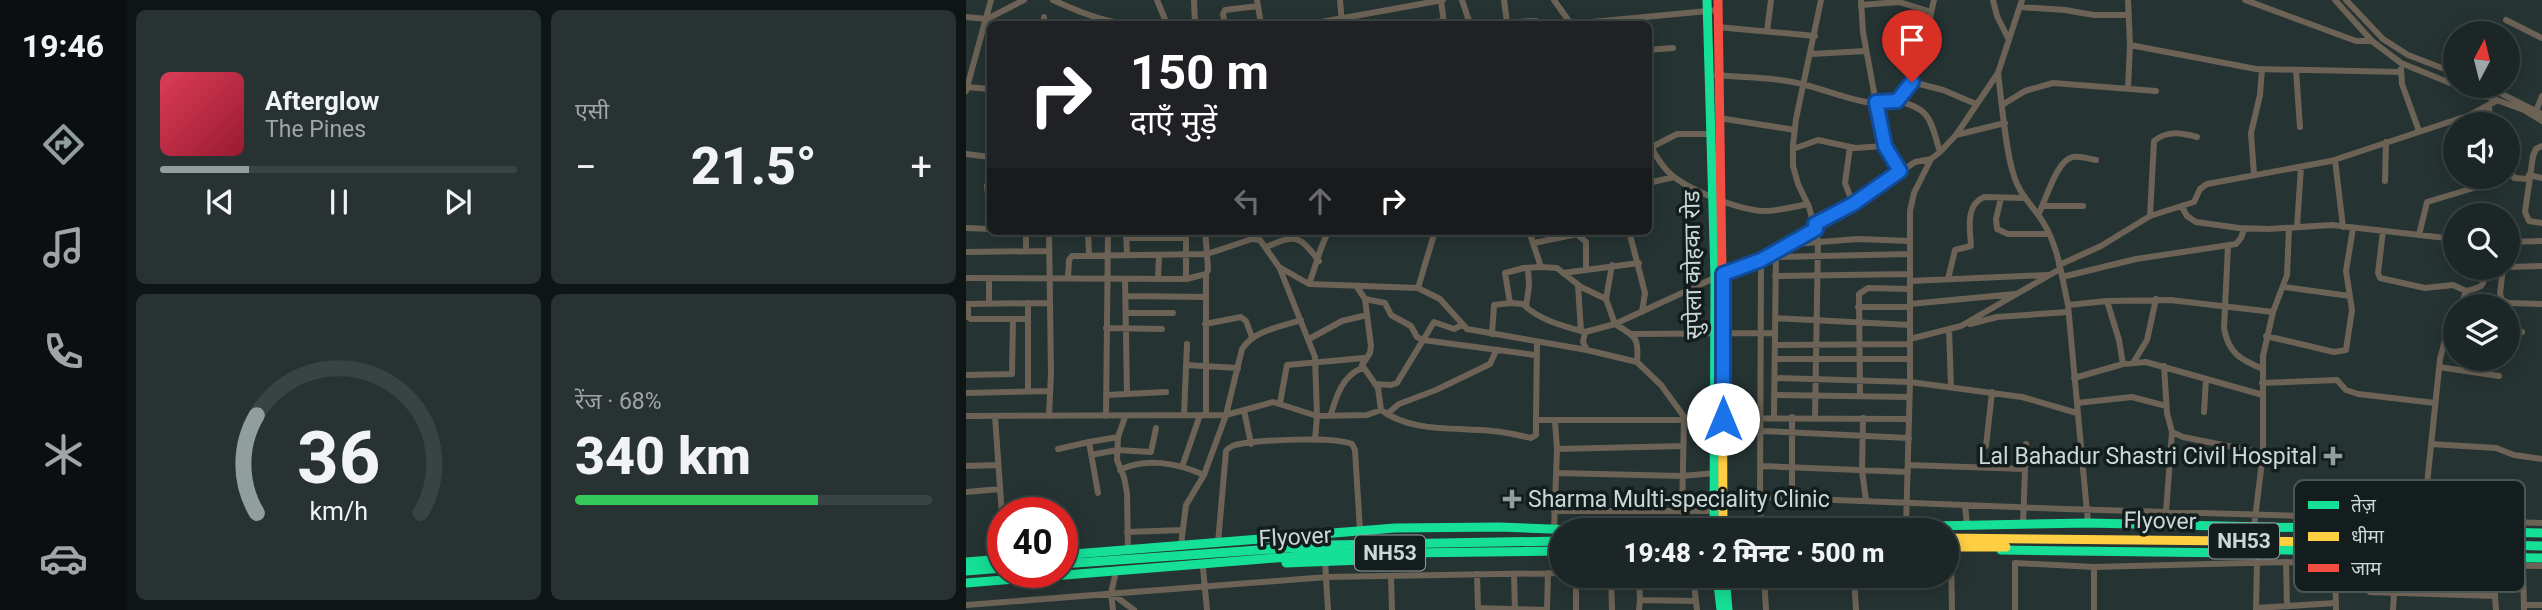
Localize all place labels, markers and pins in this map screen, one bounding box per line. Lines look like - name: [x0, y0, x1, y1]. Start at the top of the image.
- pin: [1882, 10, 1942, 82]
- place label: Lal Bahadur Shastri Civil Hospital: [1978, 443, 2317, 470]
- marker: Lal Bahadur Shastri Civil Hospital: [2323, 446, 2343, 466]
- place label: Sharma Multi-speciality Clinic: [1528, 486, 1830, 513]
- marker: Sharma Multi-speciality Clinic: [1502, 489, 1522, 509]

